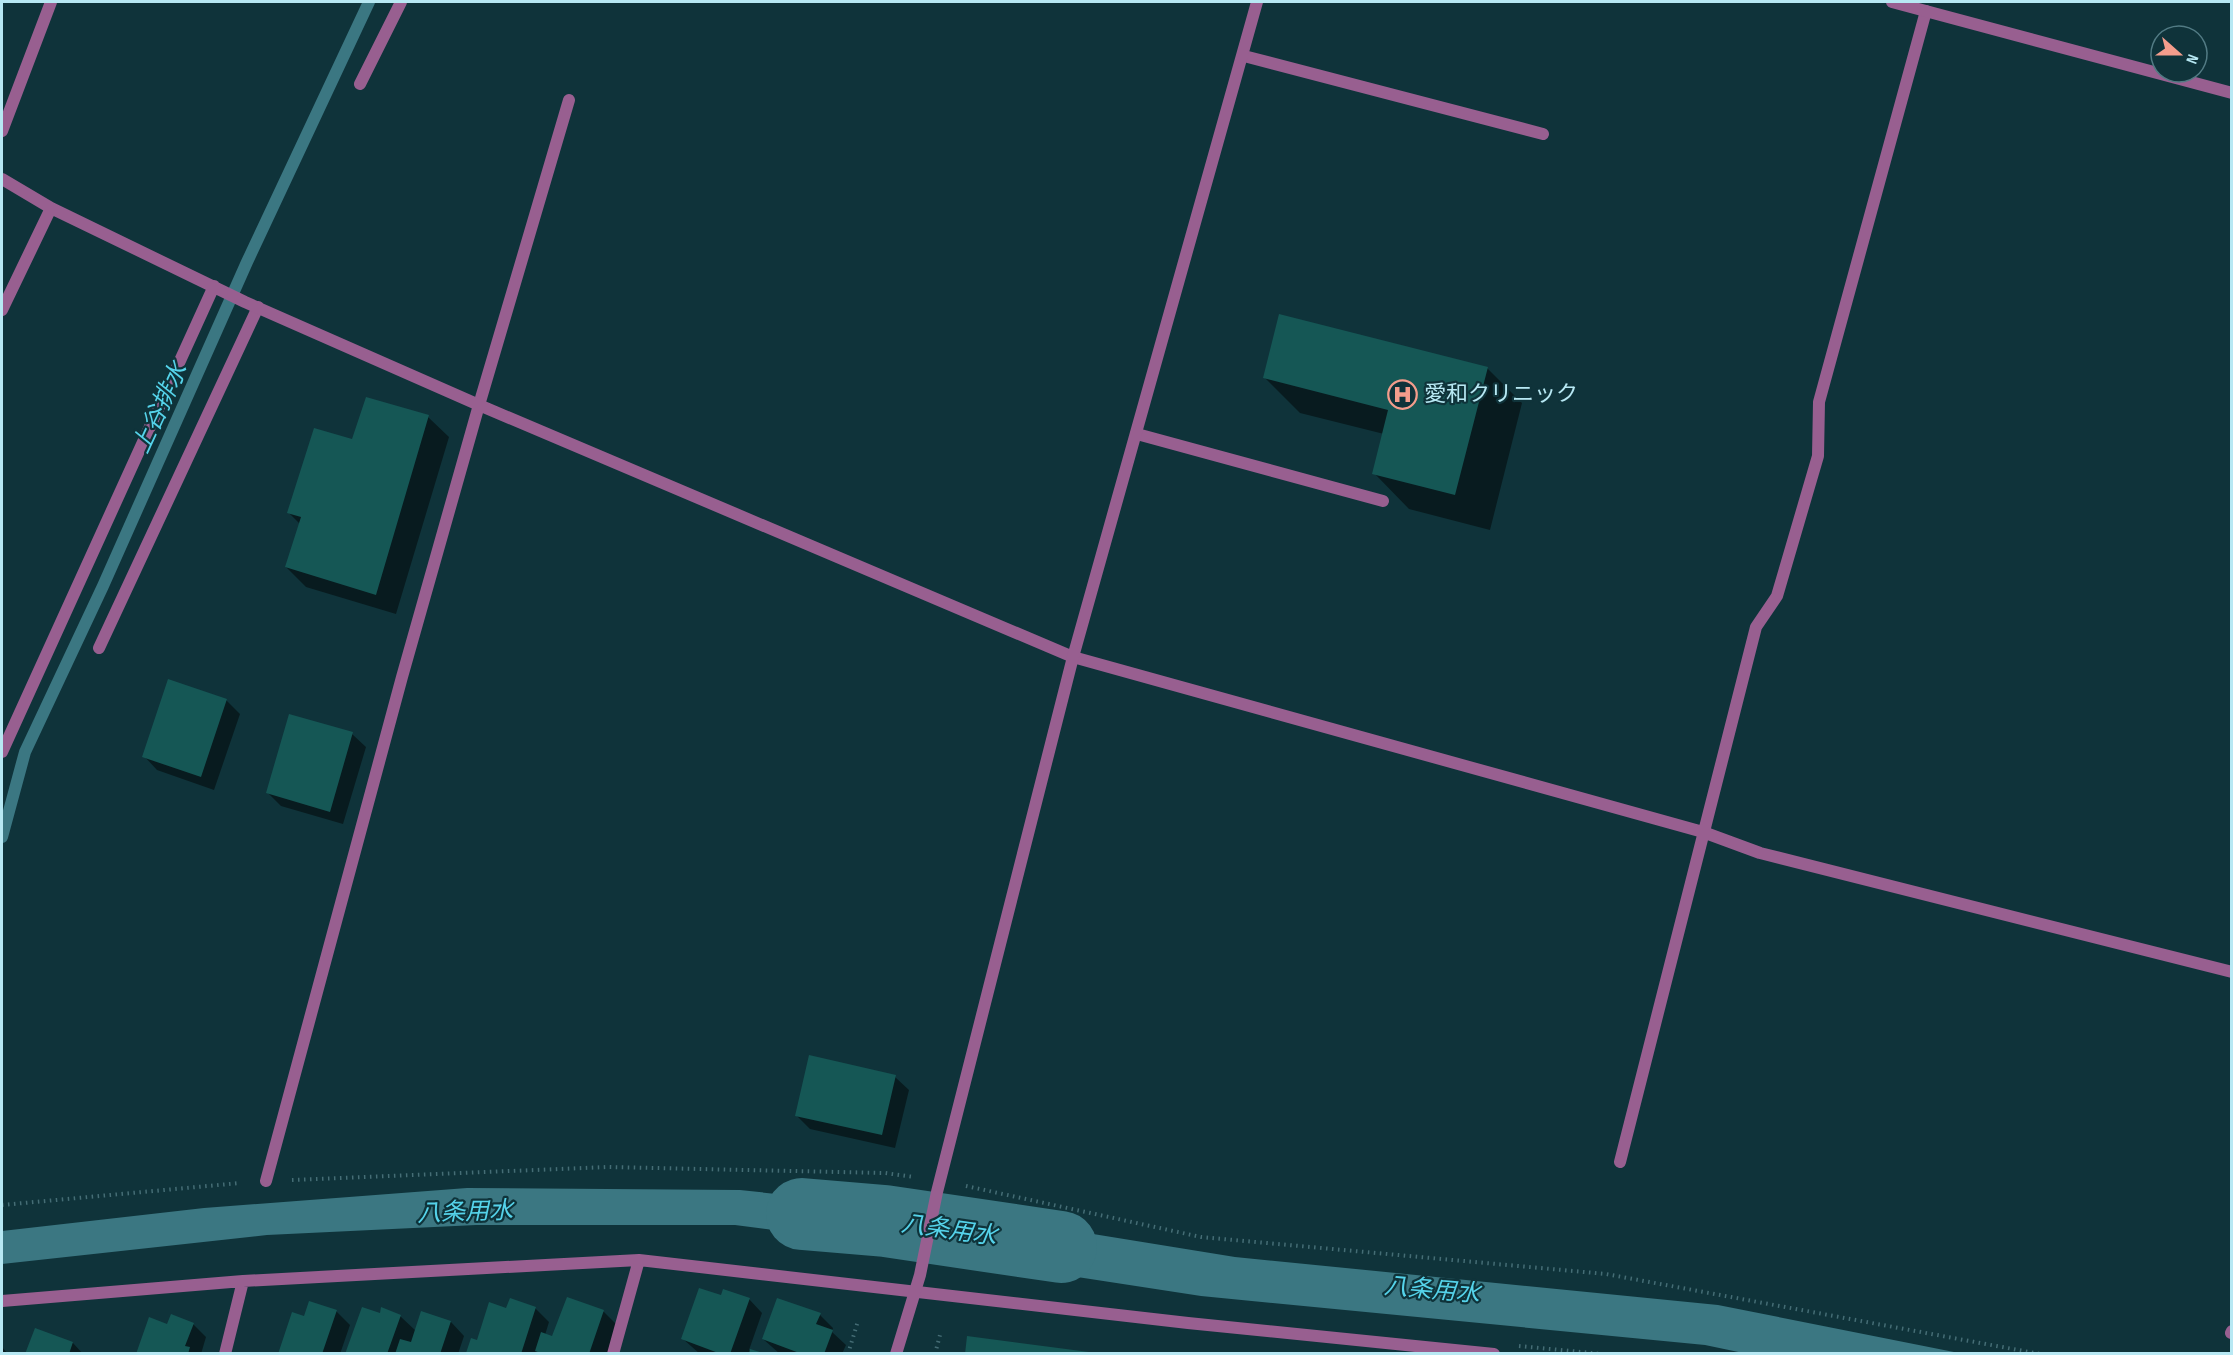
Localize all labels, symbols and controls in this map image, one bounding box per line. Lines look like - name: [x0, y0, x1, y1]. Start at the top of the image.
- north arrow: [2149, 24, 2209, 84]
- text: N: [2181, 51, 2202, 66]
- water label: 上谷排水: [127, 356, 195, 458]
- hospital icon: 愛和クリニック: [1387, 378, 1419, 410]
- place label: 愛和クリニック: [1424, 381, 1578, 408]
- water label: 八条用水: [417, 1196, 516, 1228]
- water label: 八条用水: [899, 1209, 1002, 1251]
- water label: 八条用水: [1383, 1271, 1484, 1309]

